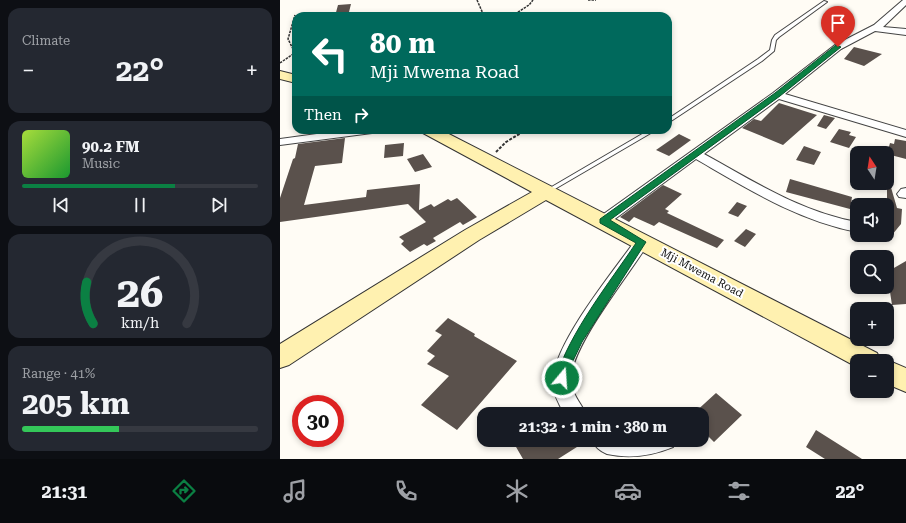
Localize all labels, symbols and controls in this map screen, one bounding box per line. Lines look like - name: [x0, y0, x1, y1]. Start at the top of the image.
- pin: [821, 6, 855, 47]
- icon: arrive: [827, 12, 849, 34]
- text: 80 m: [370, 27, 435, 60]
- icon: left: [304, 28, 356, 80]
- text: Climate: [22, 33, 70, 48]
- text: 22°: [116, 53, 164, 88]
- text: −: [22, 58, 34, 83]
- text: +: [246, 58, 258, 83]
- text: Mji Mwema Road: [370, 61, 519, 82]
- icon: right: [350, 104, 372, 126]
- text: Then: [304, 106, 342, 124]
- text: 90.2 FM: [82, 138, 139, 156]
- north arrow: [850, 146, 894, 190]
- map controls: [850, 146, 894, 398]
- text: Music: [82, 156, 120, 171]
- icon: previous: [50, 194, 72, 216]
- icon: pause: [129, 194, 151, 216]
- icon: next: [208, 194, 230, 216]
- button: sound: [850, 198, 894, 242]
- street label: Mji Mwema Road: [659, 246, 745, 300]
- button: search: [850, 250, 894, 294]
- text: 26: [117, 268, 163, 317]
- button: +: [850, 302, 894, 346]
- text: km/h: [121, 314, 159, 330]
- button: −: [850, 354, 894, 398]
- position arrow: [541, 357, 583, 399]
- text: Range · 41%: [22, 366, 95, 381]
- text: 205 km: [22, 386, 130, 421]
- speed limit sign: 30: [292, 395, 344, 447]
- text: 21:32 · 1 min · 380 m: [519, 418, 667, 436]
- icon: directions: [170, 477, 198, 505]
- icon: music: [281, 477, 309, 505]
- icon: phone: [392, 477, 420, 505]
- icon: climate: [503, 477, 531, 505]
- icon: car: [614, 477, 642, 505]
- icon: filters: [725, 477, 753, 505]
- text: 21:31: [41, 481, 87, 502]
- text: 22°: [835, 481, 865, 502]

